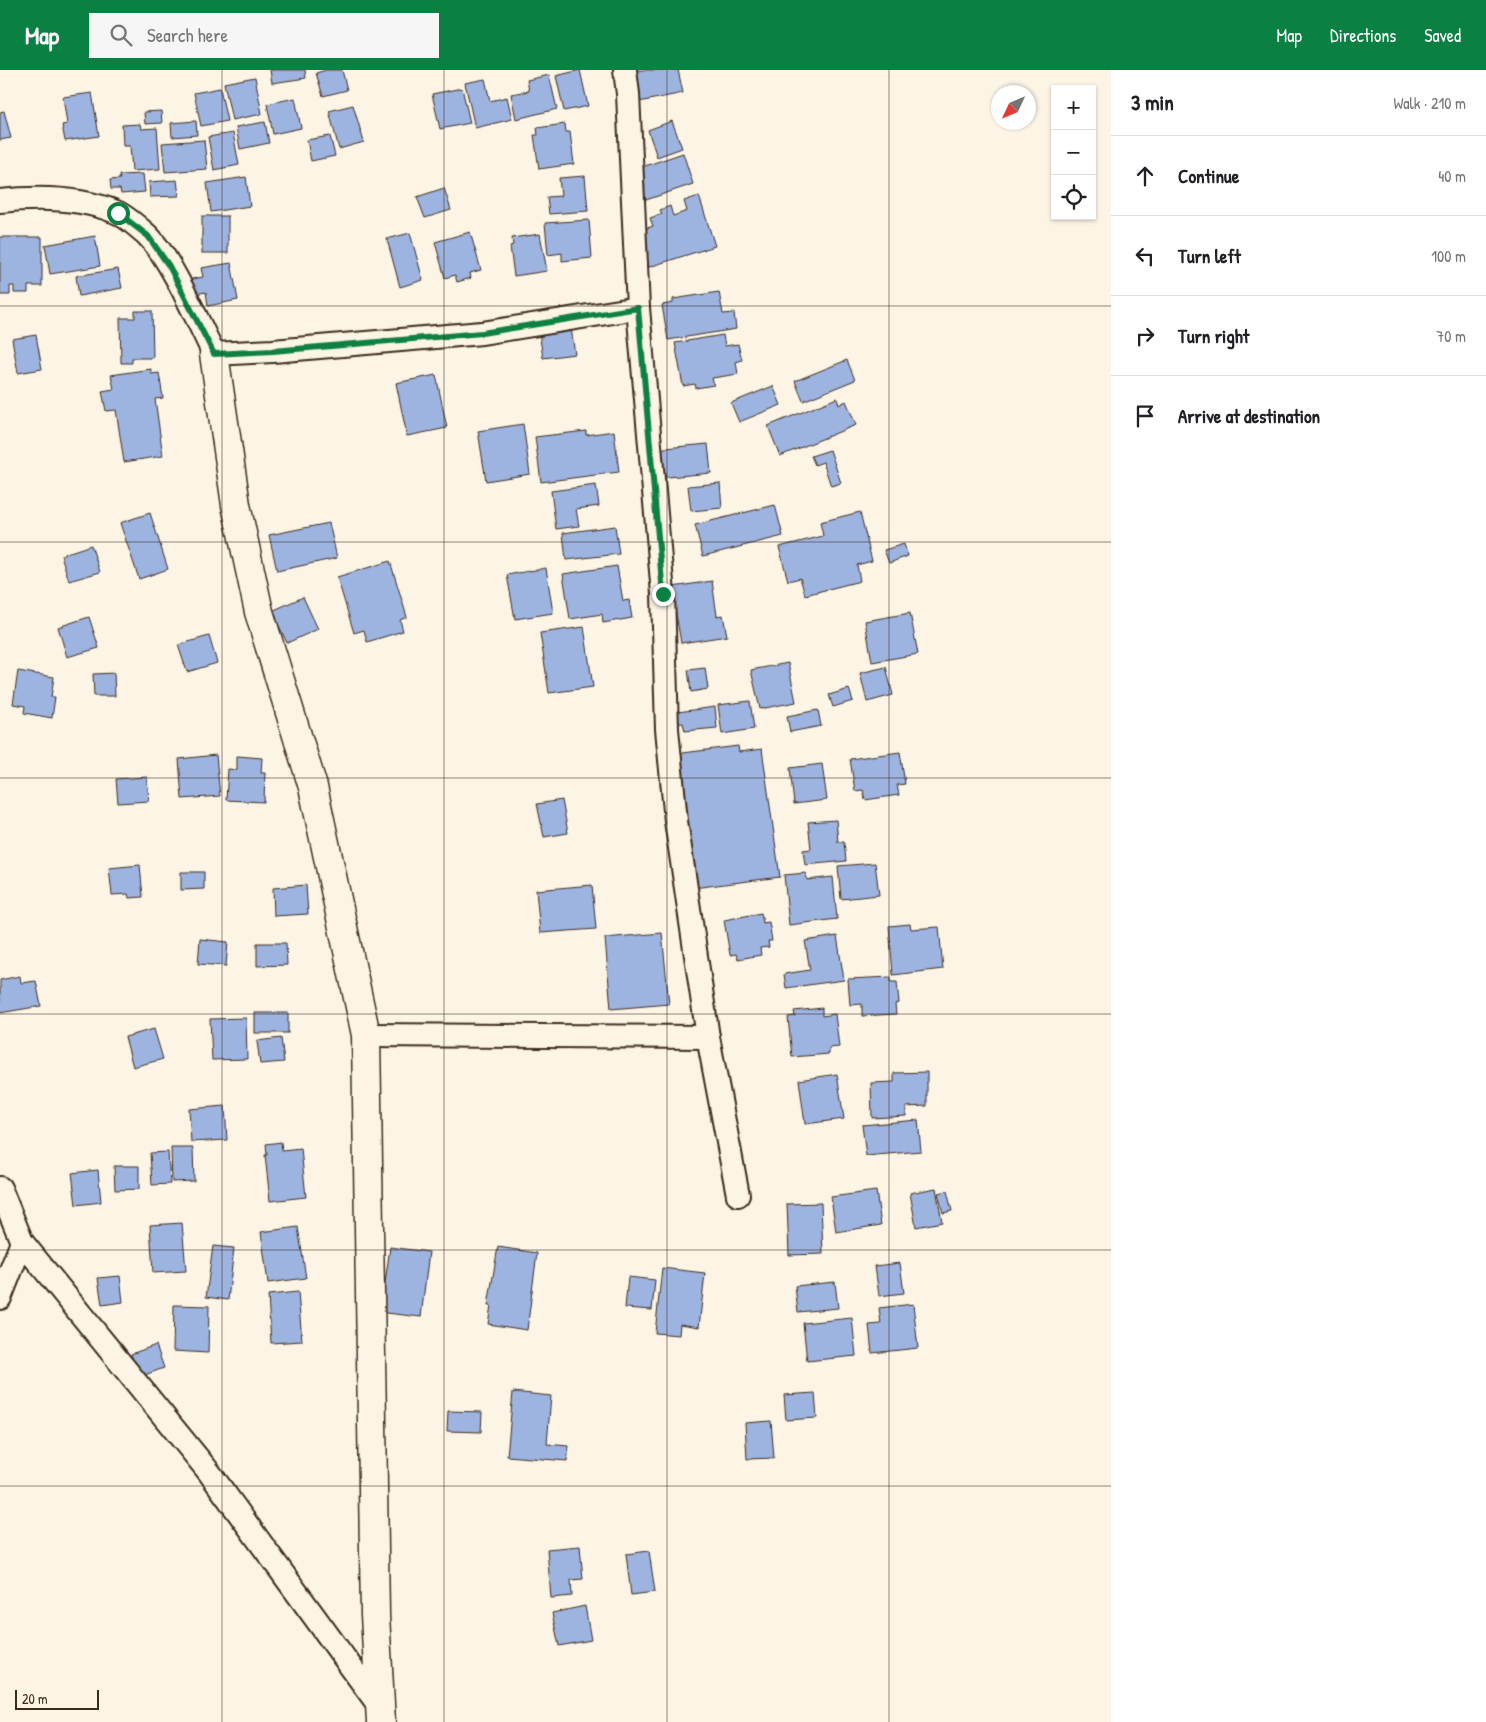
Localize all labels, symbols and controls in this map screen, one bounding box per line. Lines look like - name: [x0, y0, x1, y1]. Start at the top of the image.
- search box: [89, 13, 439, 58]
- text: Map: [25, 19, 59, 51]
- icon: search: [107, 21, 135, 49]
- text: Search here: [147, 22, 228, 48]
- text: Map: [1277, 23, 1302, 48]
- text: Directions: [1330, 23, 1396, 48]
- text: Saved: [1424, 23, 1461, 48]
- north arrow: [991, 85, 1036, 130]
- map controls: [1051, 85, 1096, 220]
- button: +: [1051, 85, 1096, 130]
- text: 3 min: [1131, 88, 1174, 117]
- text: Walk · 210 m: [1393, 92, 1466, 114]
- button: −: [1051, 130, 1096, 175]
- icon: ahead: [1131, 162, 1159, 190]
- text: Continue: [1178, 163, 1239, 189]
- text: 40 m: [1438, 165, 1466, 187]
- button: locate: [1051, 175, 1096, 220]
- route start: [107, 202, 130, 225]
- icon: left: [1131, 242, 1159, 270]
- text: Turn left: [1178, 243, 1241, 269]
- text: 100 m: [1431, 245, 1466, 267]
- icon: right: [1131, 322, 1159, 350]
- text: Turn right: [1178, 323, 1249, 349]
- text: 70 m: [1436, 325, 1466, 347]
- icon: arrive: [1131, 402, 1159, 430]
- text: Arrive at destination: [1178, 403, 1320, 429]
- route end: [652, 583, 675, 606]
- scale bar: [15, 1687, 99, 1710]
- text: 20 m: [22, 1689, 48, 1708]

